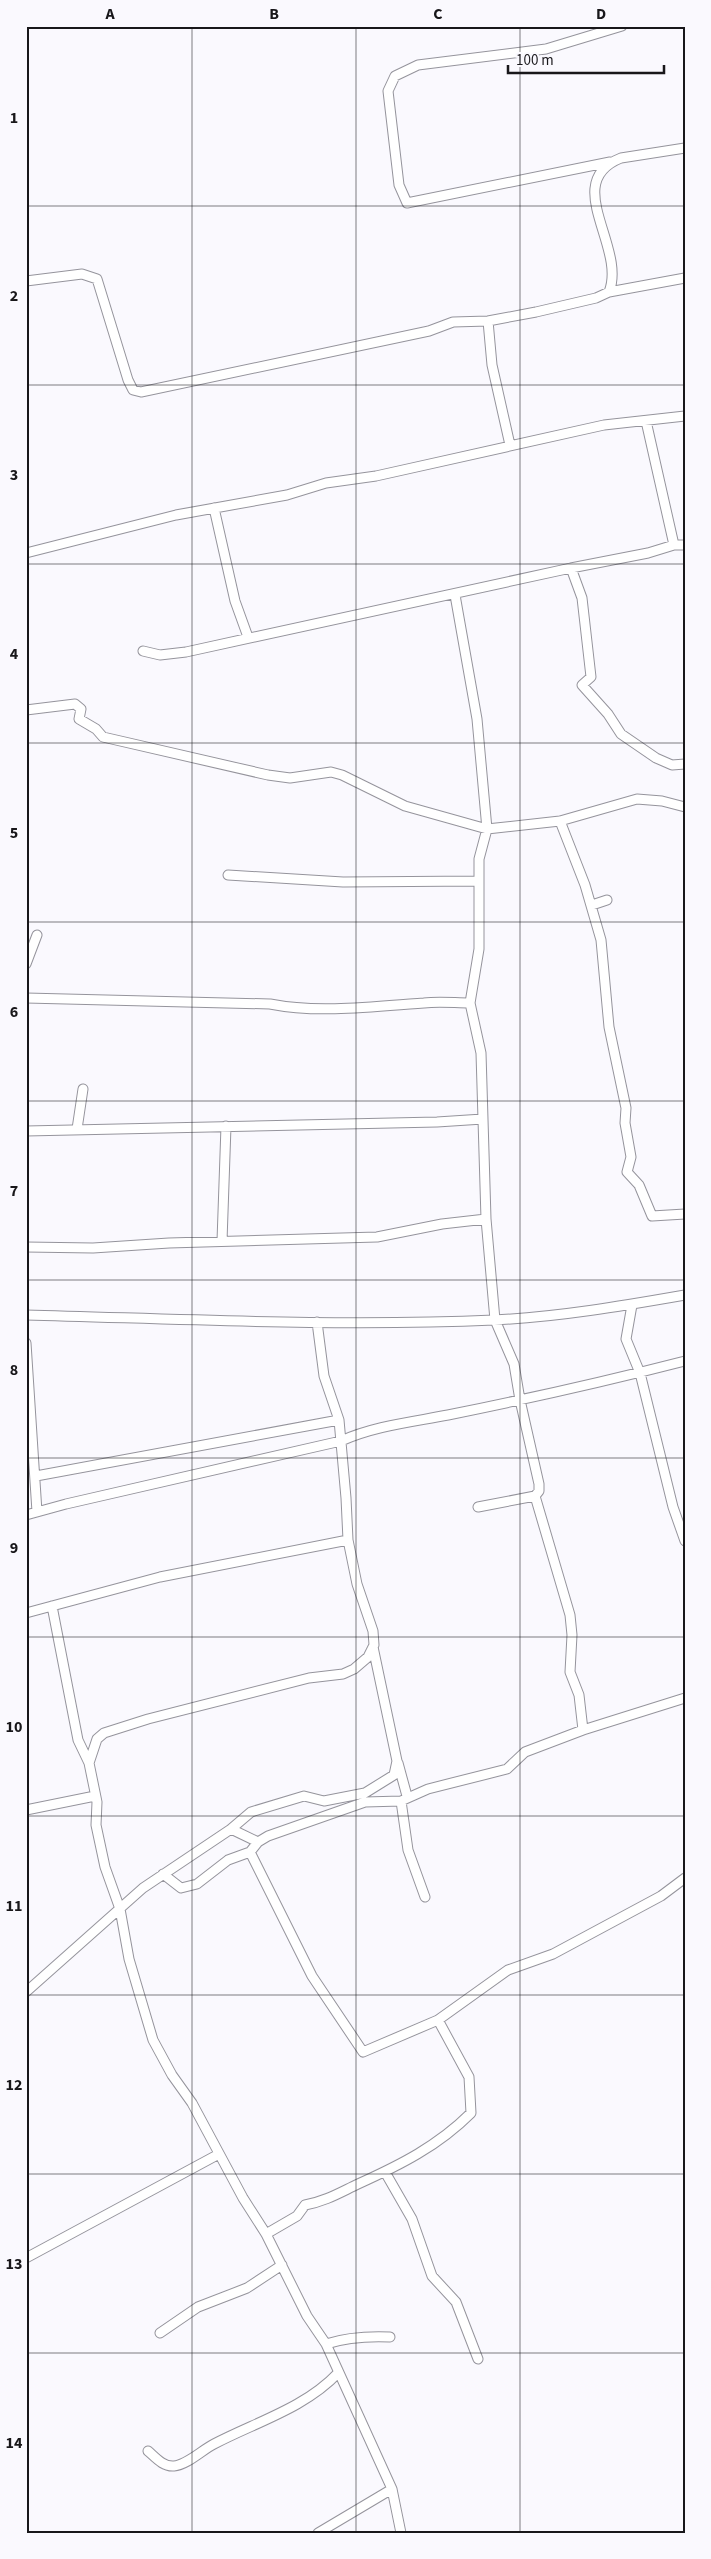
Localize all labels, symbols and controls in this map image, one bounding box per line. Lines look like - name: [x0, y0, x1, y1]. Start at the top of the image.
- text: A: [104, 3, 115, 25]
- text: B: [269, 3, 279, 25]
- text: C: [433, 3, 443, 25]
- text: D: [596, 3, 606, 25]
- scale bar: [508, 42, 665, 74]
- text: 100 m: [516, 50, 554, 71]
- text: 1: [10, 107, 18, 129]
- text: 2: [10, 285, 18, 307]
- text: 3: [10, 464, 18, 486]
- text: 4: [10, 643, 19, 665]
- text: 5: [10, 822, 18, 844]
- text: 6: [10, 1001, 18, 1023]
- text: 7: [10, 1180, 18, 1202]
- text: 8: [10, 1359, 18, 1381]
- text: 9: [10, 1537, 18, 1559]
- text: 10: [6, 1716, 22, 1738]
- text: 11: [6, 1895, 22, 1917]
- text: 12: [6, 2074, 22, 2096]
- text: 13: [6, 2253, 22, 2275]
- text: 14: [6, 2432, 23, 2454]

